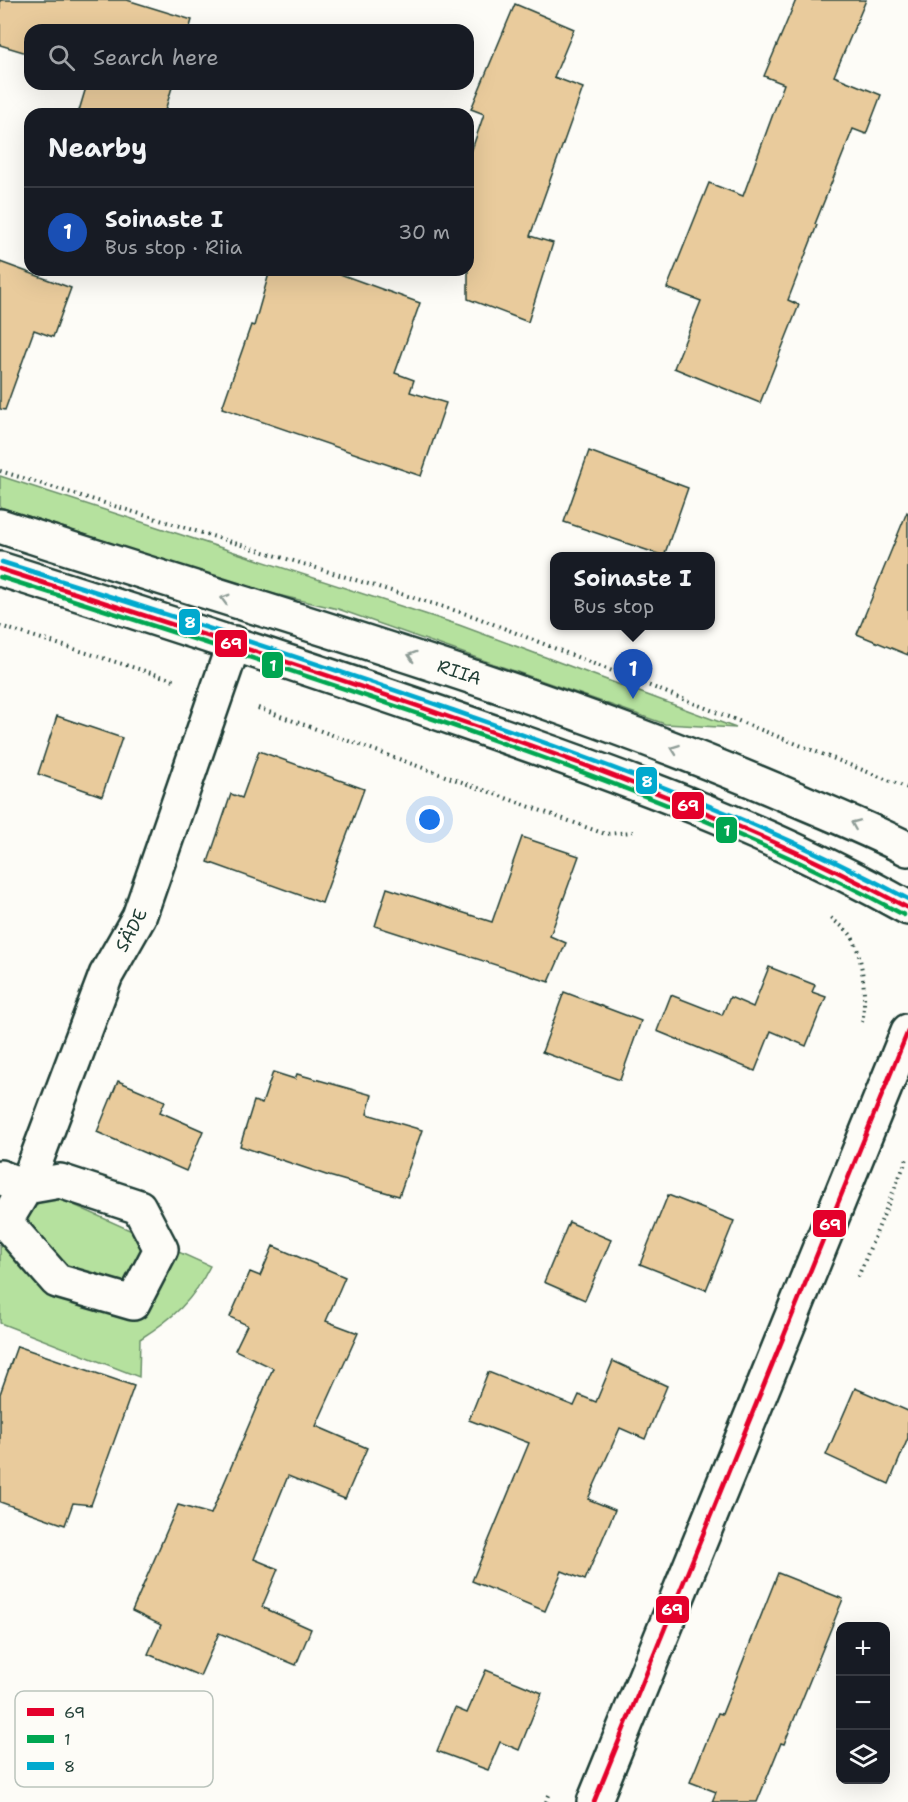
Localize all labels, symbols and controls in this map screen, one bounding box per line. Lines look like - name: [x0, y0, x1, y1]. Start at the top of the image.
- search box: [24, 24, 474, 90]
- icon: search: [45, 41, 78, 74]
- text: Search here: [93, 43, 219, 72]
- text: Nearby: [48, 130, 147, 165]
- text: Soinaste I: [105, 205, 223, 234]
- text: 1: [63, 219, 72, 245]
- text: 30 m: [398, 219, 450, 245]
- text: Bus stop · Riia: [105, 234, 242, 260]
- popup: [550, 552, 715, 630]
- text: Soinaste I: [573, 564, 692, 593]
- text: Bus stop: [573, 593, 654, 619]
- one-way arrow: [220, 594, 231, 606]
- line badge: 8: [178, 608, 201, 636]
- text: 8: [184, 612, 196, 633]
- line badge: 69: [214, 629, 248, 658]
- text: 69: [220, 633, 242, 654]
- pin: 1: [614, 650, 652, 699]
- line badge: 1: [261, 651, 284, 679]
- one-way arrow: [407, 651, 418, 663]
- street label: RIIA: [434, 654, 484, 691]
- text: 1: [269, 655, 277, 676]
- one-way arrow: [670, 743, 681, 756]
- line badge: 8: [635, 766, 658, 795]
- text: 8: [641, 771, 653, 792]
- line badge: 69: [671, 791, 705, 820]
- text: 69: [677, 795, 699, 816]
- your location: [415, 805, 444, 834]
- line badge: 1: [715, 816, 738, 844]
- one-way arrow: [850, 819, 861, 831]
- text: 1: [723, 820, 731, 841]
- street label: SÄDE: [110, 906, 153, 956]
- line badge: 69: [812, 1209, 847, 1238]
- text: 69: [819, 1214, 841, 1235]
- line badge: 69: [655, 1595, 690, 1624]
- text: 69: [661, 1599, 683, 1620]
- map controls: [836, 1622, 890, 1784]
- button: +: [836, 1622, 890, 1676]
- button: −: [836, 1676, 890, 1730]
- legend: [15, 1691, 213, 1787]
- text: 69: [64, 1702, 85, 1723]
- text: 1: [64, 1729, 71, 1750]
- button: layers: [836, 1730, 890, 1784]
- text: 8: [64, 1756, 75, 1777]

